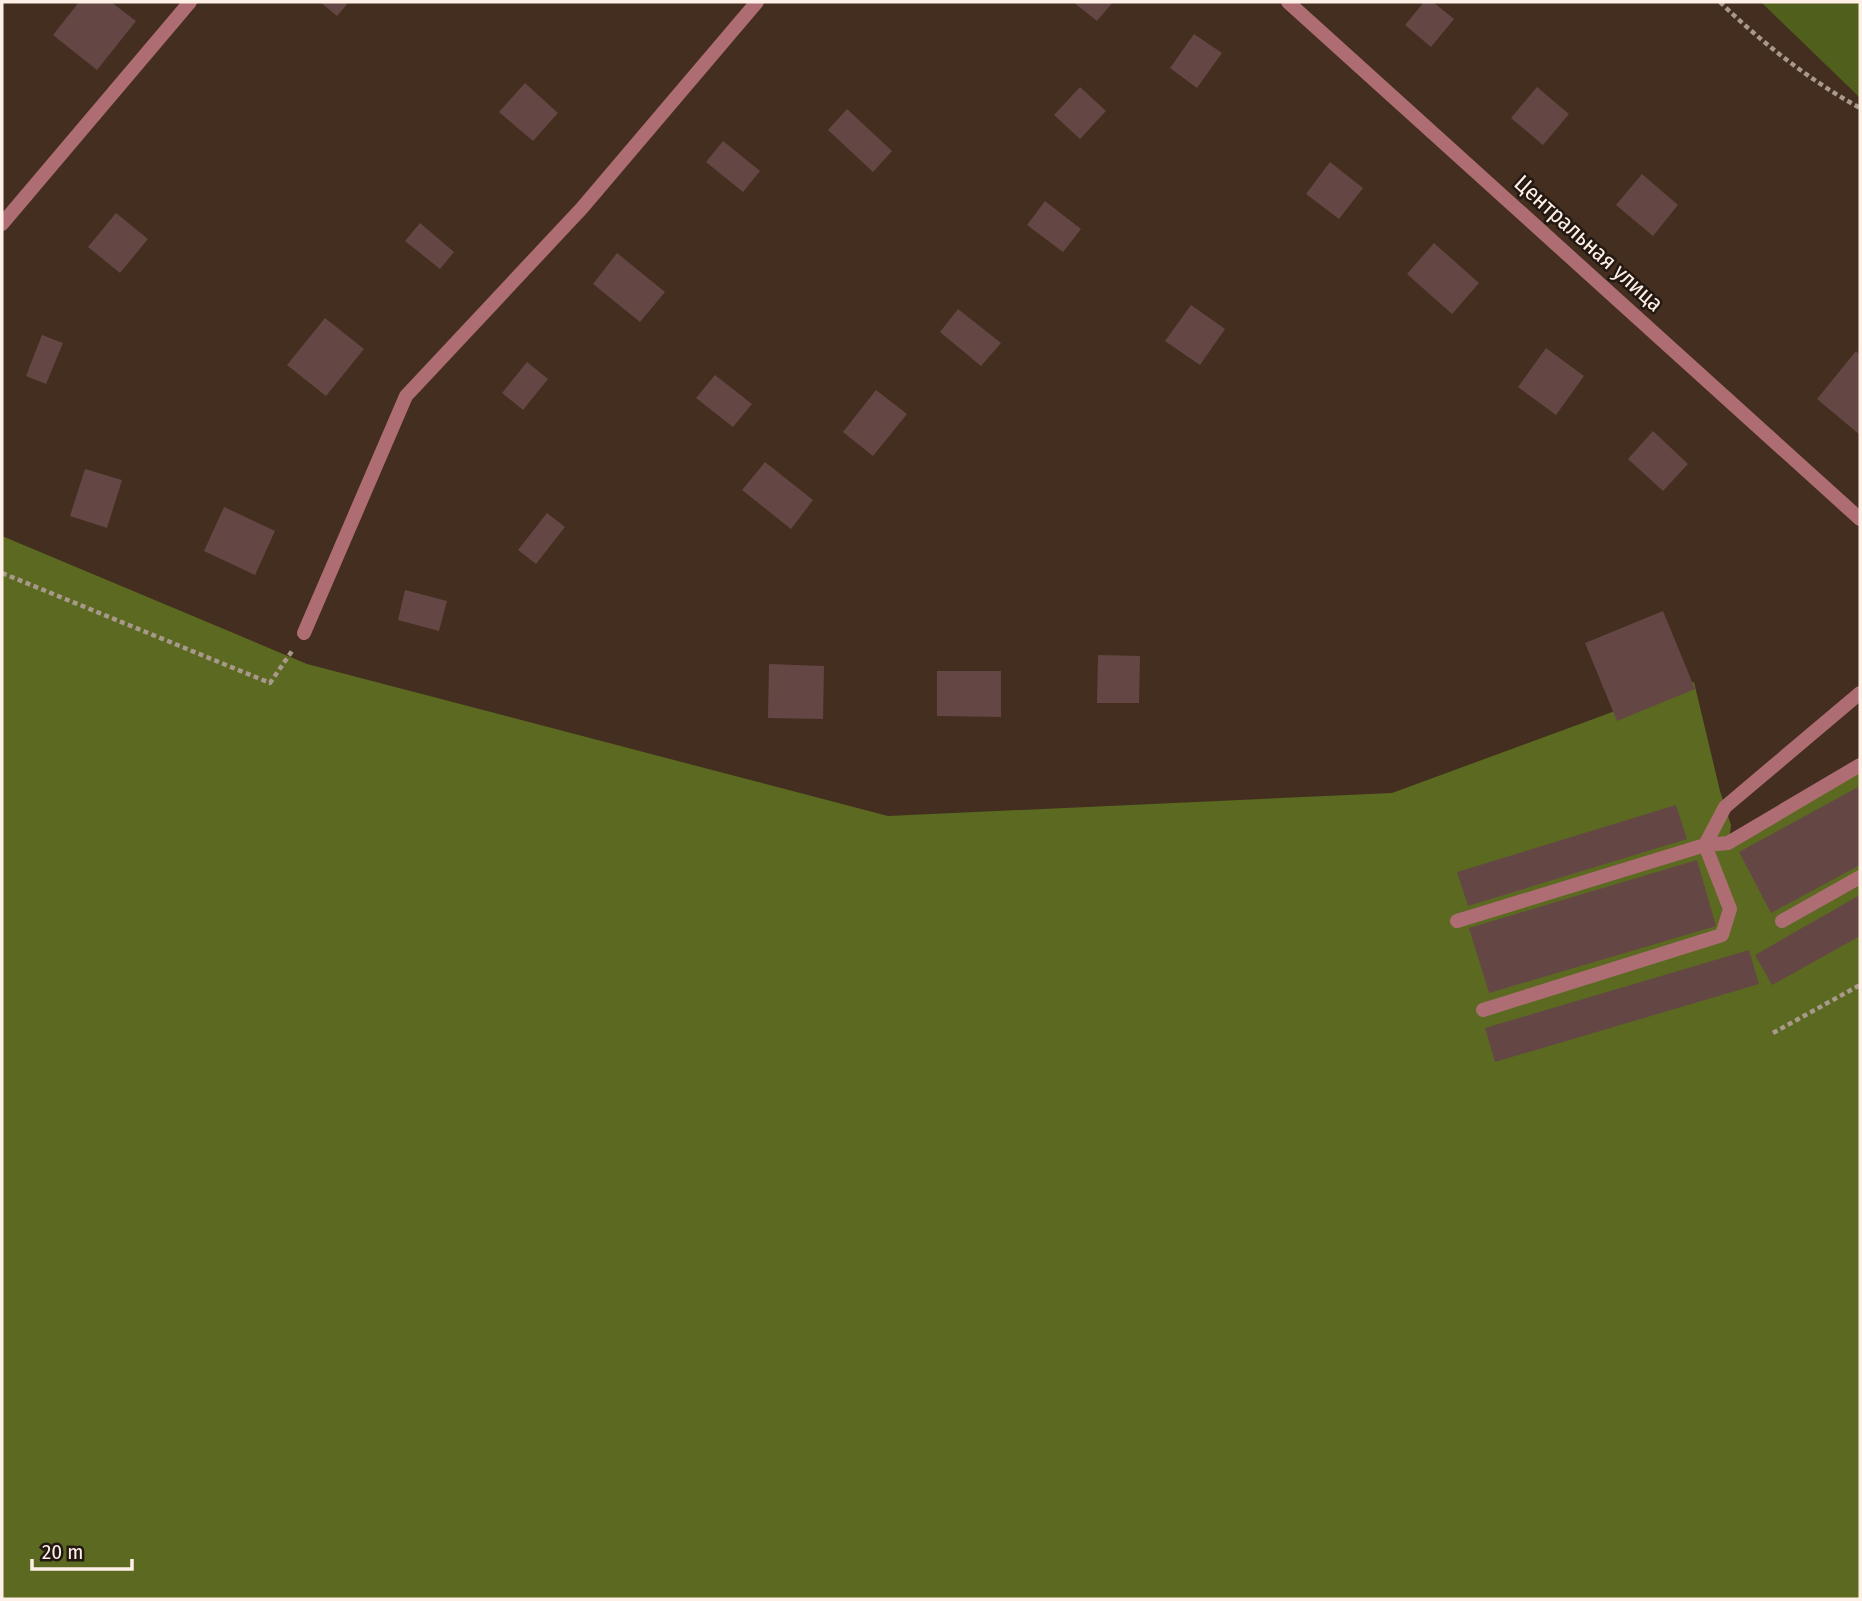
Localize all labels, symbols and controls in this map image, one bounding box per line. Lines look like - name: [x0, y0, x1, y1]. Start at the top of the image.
- street label: Центральная улица: [1509, 169, 1669, 317]
- scale bar: [32, 1528, 131, 1572]
- text: 20 m: [42, 1539, 83, 1565]

